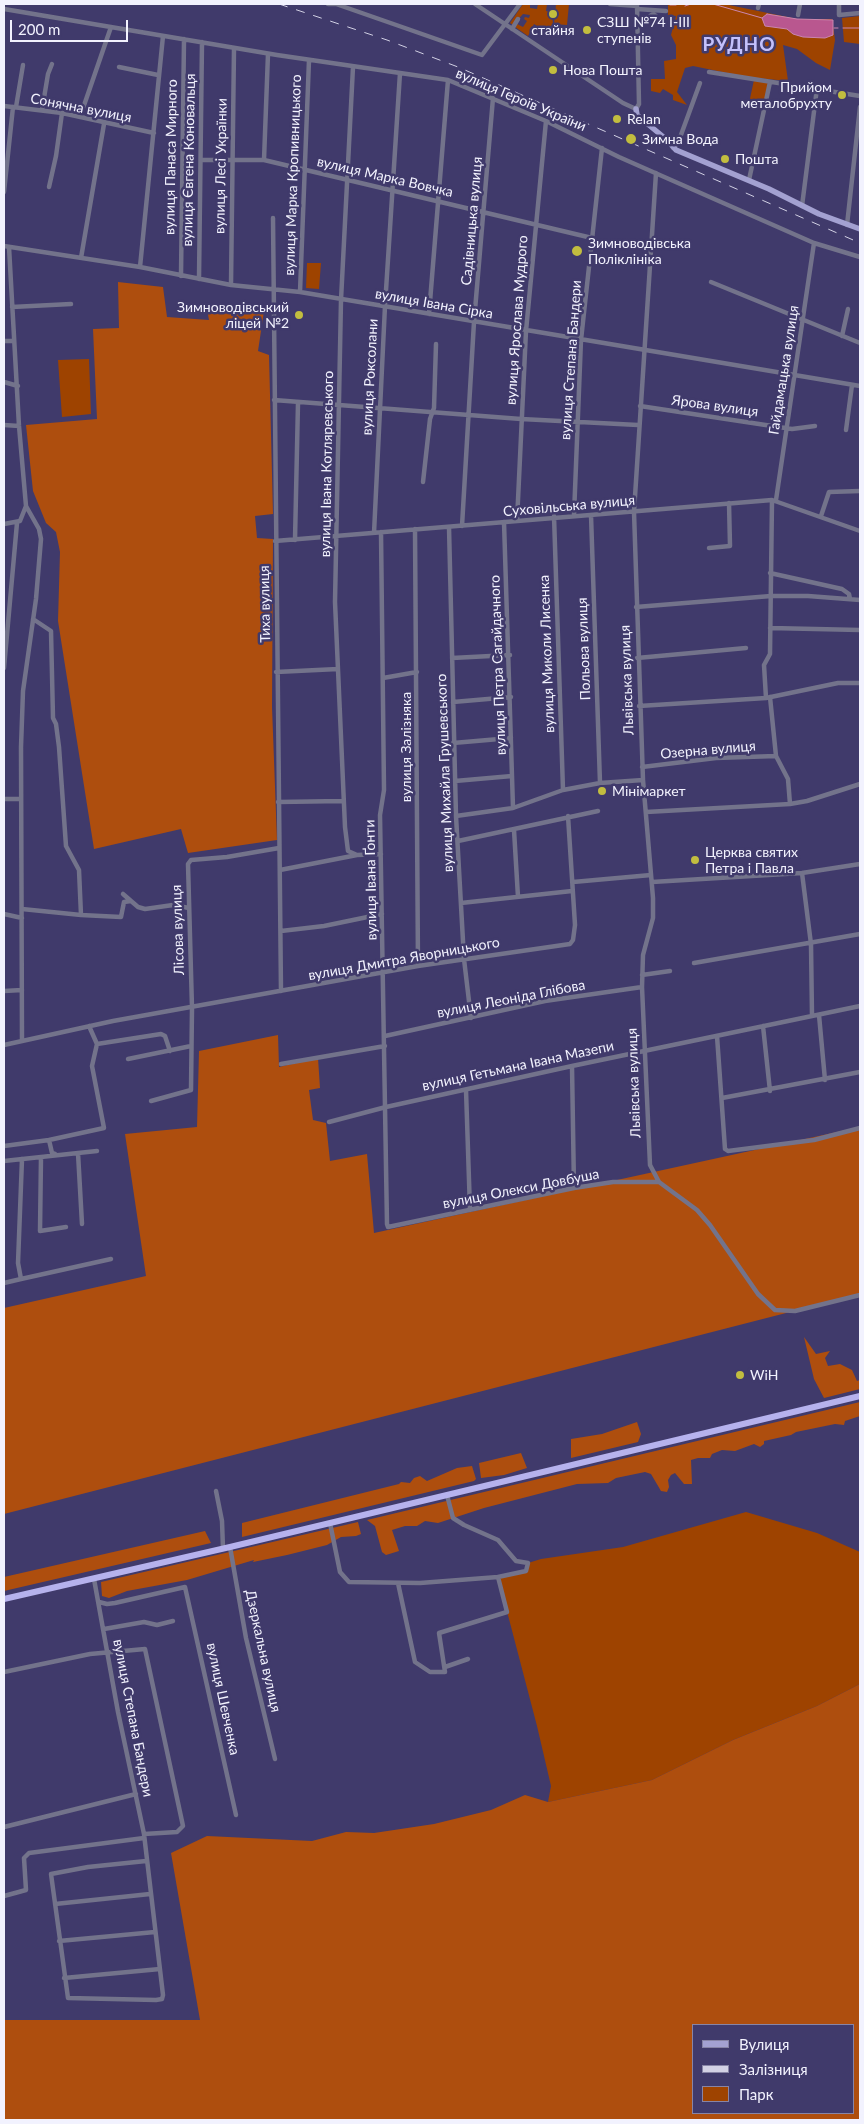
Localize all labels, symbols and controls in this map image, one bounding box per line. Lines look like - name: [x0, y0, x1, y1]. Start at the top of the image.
- marker: стайня: [547, 8, 559, 20]
- scale bar: [12, 10, 130, 42]
- place label: СЗШ №74 І-ІІІ ступенів: [597, 14, 690, 46]
- text: 200 m: [18, 20, 60, 38]
- place label: стайня: [531, 22, 575, 38]
- marker: СЗШ №74 І-ІІІ ступенів: [581, 24, 593, 36]
- district label: РУДНО: [702, 34, 776, 56]
- place label: Нова Пошта: [563, 62, 642, 78]
- marker: Нова Пошта: [547, 64, 559, 76]
- street label: вулиця Героїв України: [453, 65, 589, 135]
- street label: вулиця Євгена Коновальця: [179, 73, 199, 247]
- street label: вулиця Марка Кропивницького: [281, 74, 305, 276]
- street label: вулиця Панаса Мирного: [161, 79, 181, 235]
- place label: Прийом металобрухту: [740, 79, 832, 111]
- marker: Прийом металобрухту: [836, 89, 848, 101]
- street label: Сонячна вулиця: [29, 90, 133, 126]
- street label: вулиця Лесі Українки: [211, 98, 231, 234]
- place label: Relan: [627, 111, 661, 127]
- marker: Relan: [611, 113, 623, 125]
- place label: Зимна Вода: [642, 131, 718, 147]
- marker: Зимна Вода: [624, 132, 638, 146]
- place label: Пошта: [735, 151, 778, 167]
- street label: вулиця Марка Вовчка: [315, 153, 455, 201]
- marker: Пошта: [719, 153, 731, 165]
- street label: Садівницька вулиця: [458, 156, 486, 286]
- street label: вулиця Ярослава Мудрого: [503, 235, 531, 405]
- place label: Зимноводівська Поліклініка: [588, 235, 691, 268]
- marker: Зимноводівська Поліклініка: [570, 244, 584, 258]
- street label: вулиця Степана Бандери: [557, 279, 585, 441]
- street label: вулиця Івана Сірка: [374, 285, 494, 323]
- place label: Зимноводівський ліцей №2: [177, 299, 289, 332]
- street label: Гайдамацька вулиця: [765, 304, 803, 436]
- marker: Зимноводівський ліцей №2: [293, 309, 305, 321]
- street label: вулиця Роксолани: [359, 318, 381, 436]
- street label: вулиця Івана Котляревського: [317, 371, 337, 557]
- street label: Ярова вулиця: [671, 392, 759, 420]
- street label: Суховільська вулиця: [502, 492, 636, 520]
- street label: Тиха вулиця: [256, 565, 274, 643]
- street label: вулиця Петра Сагайдачного: [486, 575, 510, 755]
- street label: вулиця Миколи Лисенка: [536, 575, 558, 733]
- street label: Польова вулиця: [574, 597, 594, 701]
- street label: Львівська вулиця: [617, 625, 637, 735]
- street label: вулиця Михайла Грушевського: [433, 674, 457, 872]
- street label: вулиця Залізняка: [398, 692, 414, 802]
- street label: Озерна вулиця: [660, 737, 756, 763]
- place label: Мінімаркет: [612, 783, 685, 799]
- marker: Мінімаркет: [596, 785, 608, 797]
- street label: вулиця Івана Ґонти: [362, 819, 380, 941]
- place label: Церква святих Петра і Павла: [705, 844, 798, 876]
- marker: Церква святих Петра і Павла: [689, 854, 701, 866]
- street label: Лісова вулиця: [168, 885, 188, 975]
- street label: вулиця Дмитра Яворницького: [307, 934, 501, 984]
- street label: вулиця Леоніда Глібова: [435, 976, 587, 1022]
- street label: Львівська вулиця: [624, 1028, 644, 1138]
- street label: вулиця Гетьмана Івана Мазепи: [421, 1037, 615, 1095]
- street label: вулиця Олекси Довбуша: [441, 1166, 601, 1212]
- place label: WiH: [750, 1367, 778, 1383]
- marker: WiH: [734, 1369, 746, 1381]
- street label: Дзеркальна вулиця: [242, 1588, 284, 1714]
- street label: вулиця Степана Бандери: [109, 1638, 157, 1798]
- street label: вулиця Шевченка: [203, 1641, 243, 1757]
- legend: [692, 2024, 854, 2114]
- text: Вулиця: [739, 2035, 789, 2053]
- text: Залізниця: [739, 2060, 808, 2078]
- text: Парк: [739, 2085, 773, 2103]

